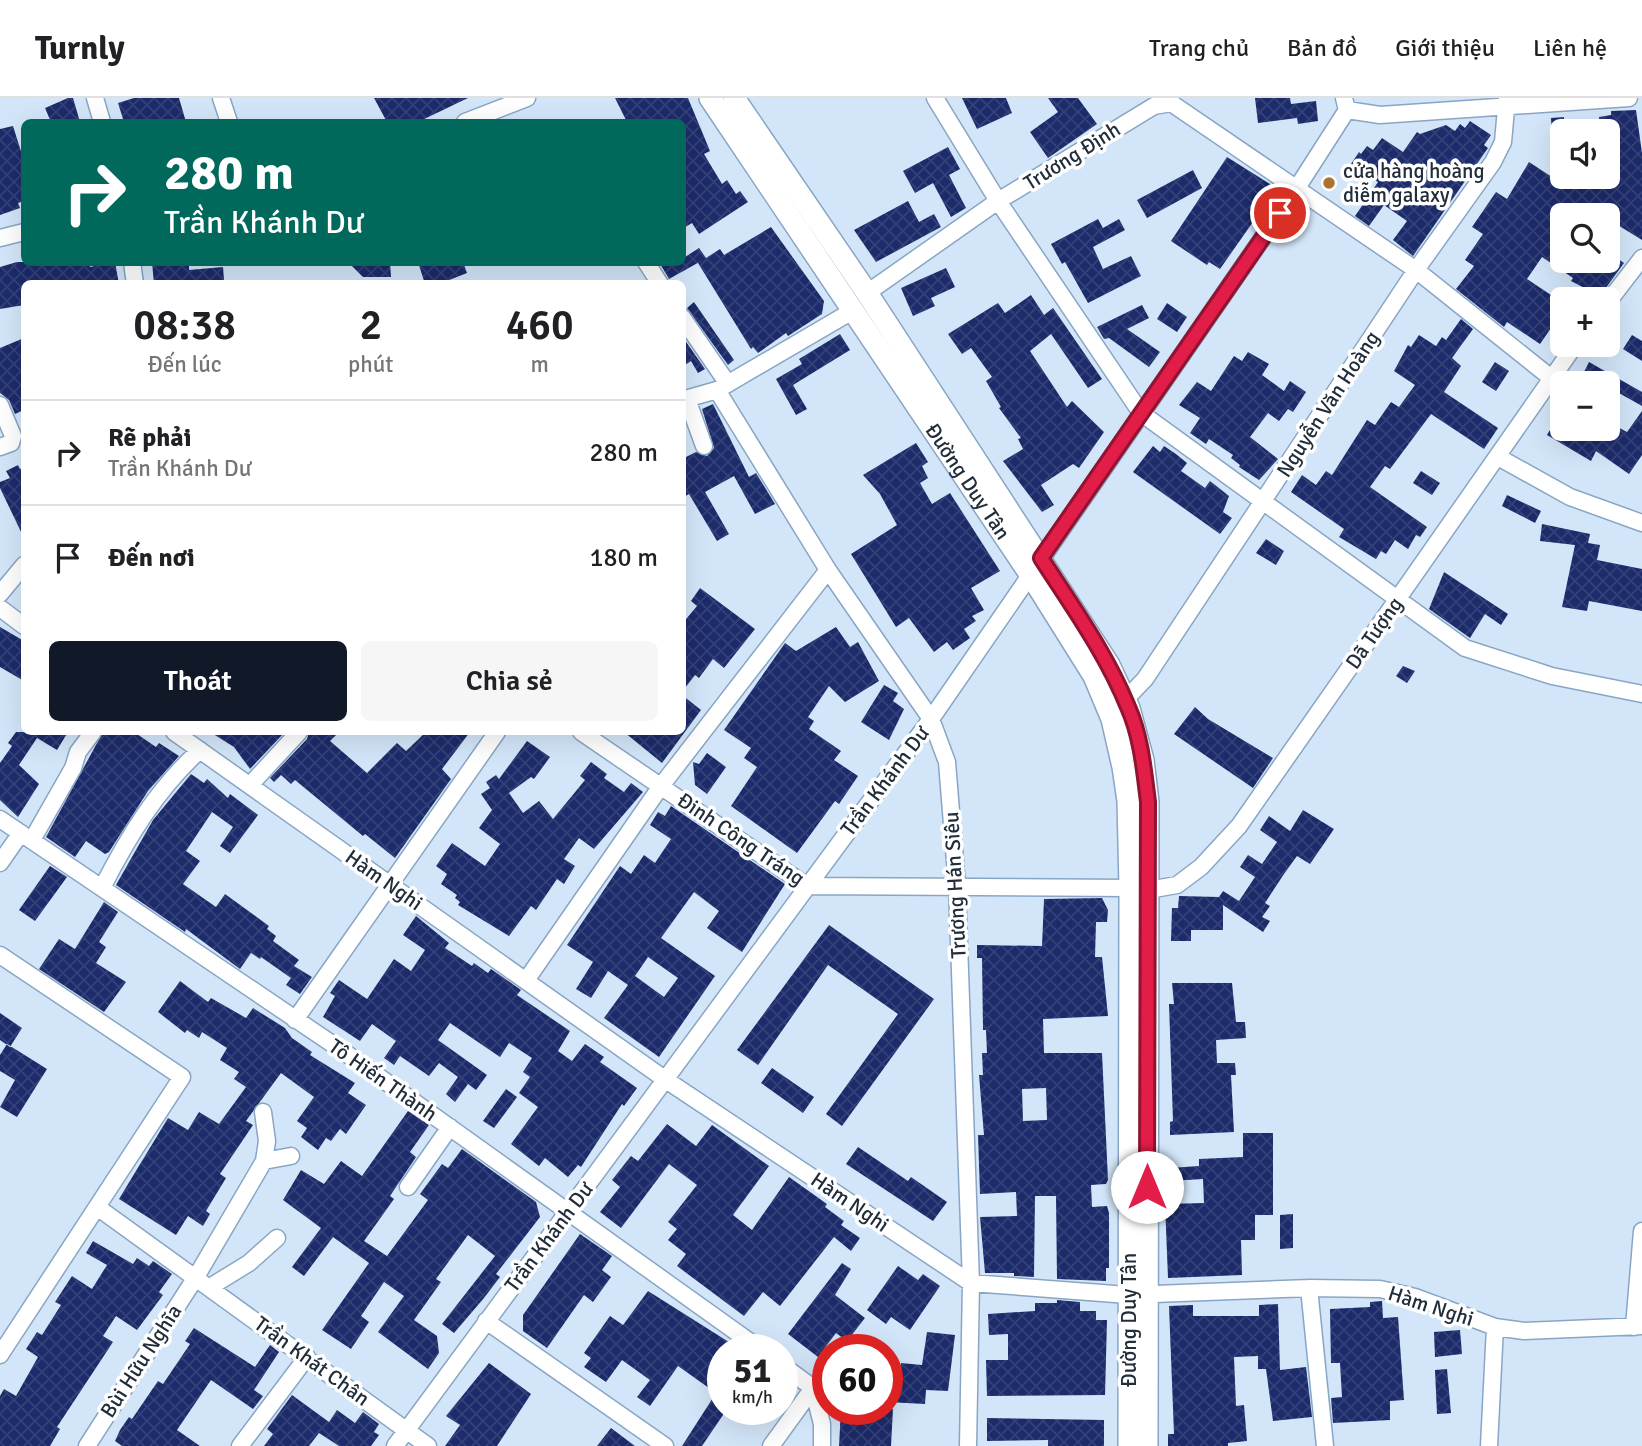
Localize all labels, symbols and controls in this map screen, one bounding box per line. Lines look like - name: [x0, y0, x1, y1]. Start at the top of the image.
- text: Turnly: [35, 28, 125, 69]
- text: Trang chủ: [1149, 33, 1249, 63]
- text: Bản đồ: [1287, 33, 1357, 63]
- text: Giới thiệu: [1395, 33, 1495, 63]
- text: Liên hệ: [1533, 33, 1607, 63]
- street label: Trương Định: [1019, 116, 1125, 196]
- map controls: [1550, 119, 1620, 441]
- button: sound: [1550, 119, 1620, 189]
- text: 280 m: [164, 143, 294, 203]
- icon: right: [49, 147, 140, 238]
- place label: cửa hàng hoàng diễm galaxy: [1343, 158, 1485, 208]
- marker: cửa hàng hoàng diễm galaxy: [1321, 175, 1337, 191]
- pin: [1250, 183, 1310, 243]
- icon: arrive: [1261, 194, 1299, 232]
- text: Trần Khánh Dư: [164, 203, 364, 242]
- button: search: [1550, 203, 1620, 273]
- button: +: [1550, 287, 1620, 357]
- text: 08:38: [133, 300, 236, 351]
- text: 2: [359, 300, 382, 351]
- text: 460: [506, 300, 574, 351]
- street label: Nguyễn Văn Hoàng: [1271, 326, 1385, 482]
- text: Đến lúc: [147, 350, 222, 379]
- text: phút: [348, 350, 393, 379]
- text: m: [531, 350, 549, 379]
- button: −: [1550, 371, 1620, 441]
- street label: Đường Duy Tân: [919, 418, 1016, 545]
- text: Rẽ phải: [108, 422, 192, 454]
- icon: right: [49, 434, 87, 472]
- text: 280 m: [589, 437, 658, 469]
- text: Trần Khánh Dư: [108, 454, 252, 483]
- icon: arrive: [49, 539, 87, 577]
- text: Đến nơi: [108, 542, 195, 574]
- text: 180 m: [589, 542, 658, 574]
- street label: Dã Tượng: [1340, 592, 1408, 674]
- button: Thoát: [49, 641, 347, 721]
- button: Chia sẻ: [361, 641, 658, 721]
- street label: Trần Khánh Dư: [835, 720, 936, 841]
- street label: Đinh Công Tráng: [672, 787, 810, 891]
- street label: Trương Hán Siêu: [938, 811, 972, 959]
- street label: Hàm Nghi: [340, 844, 428, 916]
- street label: Tô Hiến Thành: [324, 1033, 442, 1127]
- position arrow: [1110, 1150, 1184, 1224]
- street label: Hàm Nghi: [806, 1166, 894, 1238]
- street label: Trần Khánh Dư: [499, 1176, 600, 1297]
- street label: Đường Duy Tân: [1116, 1253, 1142, 1387]
- street label: Hàm Nghi: [1385, 1280, 1477, 1332]
- street label: Bùi Hữu Nghĩa: [95, 1300, 187, 1422]
- street label: Trần Khát Chân: [249, 1310, 375, 1412]
- speed limit sign: 60: [812, 1334, 903, 1425]
- text: 51: [734, 1349, 771, 1392]
- text: km/h: [732, 1386, 773, 1408]

